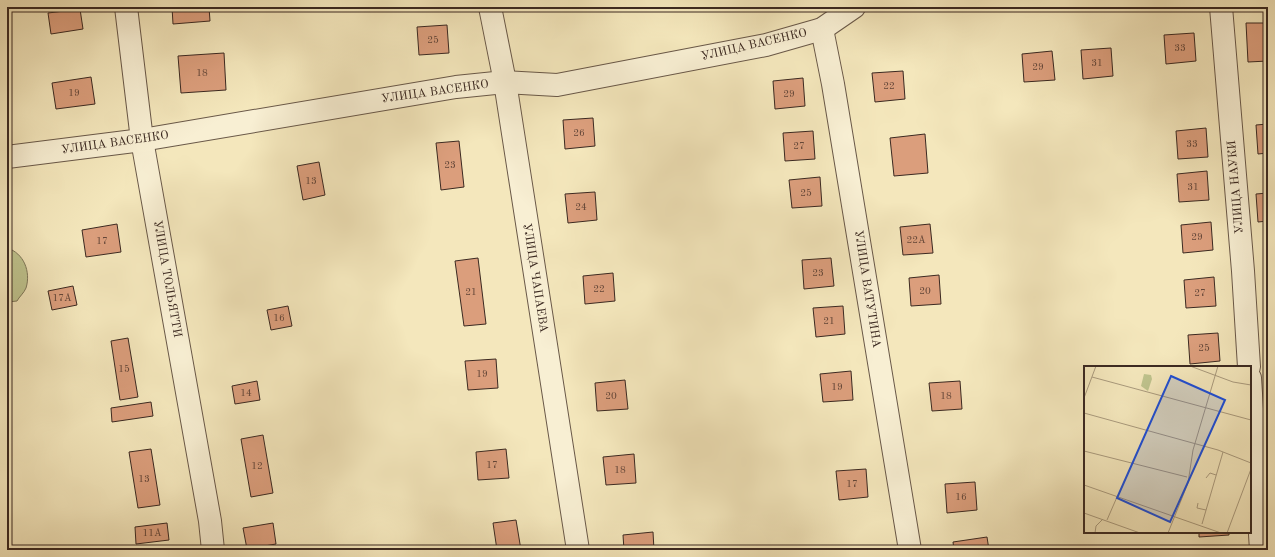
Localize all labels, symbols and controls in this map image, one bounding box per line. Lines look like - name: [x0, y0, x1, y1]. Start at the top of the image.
- street label: УЛИЦА ВАСЕНКО: [700, 27, 808, 63]
- house number: 25: [427, 35, 439, 45]
- house number: 33: [1174, 43, 1186, 53]
- house number: 31: [1091, 58, 1103, 68]
- house number: 29: [1032, 62, 1044, 72]
- house number: 18: [196, 68, 208, 78]
- street label: УЛИЦА ВАСЕНКО: [381, 79, 489, 105]
- house number: 22: [883, 81, 895, 91]
- house number: 19: [68, 88, 80, 98]
- house number: 29: [783, 89, 795, 99]
- house number: 26: [573, 128, 585, 138]
- street label: УЛИЦА ВАСЕНКО: [61, 130, 169, 156]
- house number: 33: [1186, 139, 1198, 149]
- street label: УЛИЦА НАУКИ: [1226, 140, 1246, 234]
- house number: 27: [793, 141, 805, 151]
- house number: 23: [444, 160, 456, 170]
- house number: 13: [305, 176, 317, 186]
- house number: 31: [1187, 182, 1199, 192]
- house number: 25: [800, 188, 812, 198]
- house number: 24: [575, 202, 587, 212]
- street label: УЛИЦА ТОЛЬЯТТИ: [151, 219, 183, 339]
- street label: УЛИЦА ЧАПАЕВА: [520, 222, 550, 334]
- street label: УЛИЦА ВАТУТИНА: [852, 229, 882, 349]
- house number: 29: [1191, 232, 1203, 242]
- house number: 22А: [906, 235, 926, 245]
- house number: 17: [96, 236, 108, 246]
- house number: 23: [812, 268, 824, 278]
- house number: 22: [593, 284, 605, 294]
- house number: 20: [919, 286, 931, 296]
- house number: 21: [465, 287, 477, 297]
- house number: 27: [1194, 288, 1206, 298]
- house number: 17А: [52, 293, 72, 303]
- house number: 16: [273, 313, 285, 323]
- house number: 21: [823, 316, 835, 326]
- house number: 25: [1198, 343, 1210, 353]
- house number: 15: [118, 364, 130, 374]
- inset map: [1084, 366, 1251, 533]
- house number: 19: [476, 369, 488, 379]
- house number: 19: [831, 382, 843, 392]
- house number: 14: [240, 388, 252, 398]
- house number: 20: [605, 391, 617, 401]
- house number: 18: [940, 391, 952, 401]
- house number: 17: [486, 460, 498, 470]
- house number: 12: [251, 461, 263, 471]
- house number: 18: [614, 465, 626, 475]
- house number: 13: [138, 474, 150, 484]
- house number: 17: [846, 479, 858, 489]
- house number: 16: [955, 492, 967, 502]
- house number: 11А: [142, 528, 162, 538]

